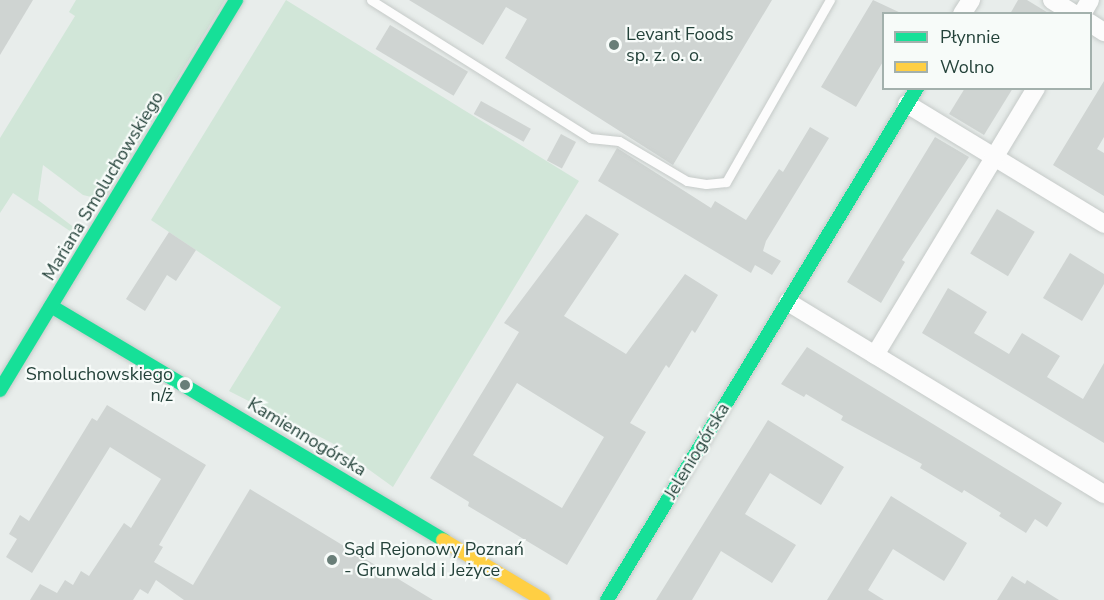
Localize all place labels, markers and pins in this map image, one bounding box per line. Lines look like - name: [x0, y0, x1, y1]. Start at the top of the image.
- place label: Levant Foods sp. z. o. o.: [626, 24, 734, 66]
- marker: Levant Foods sp. z. o. o.: [607, 38, 621, 52]
- place label: Smoluchowskiego n/ż: [26, 364, 173, 406]
- marker: Smoluchowskiego n/ż: [178, 378, 192, 392]
- place label: Sąd Rejonowy Poznań - Grunwald i Jeżyce: [344, 539, 524, 582]
- marker: Sąd Rejonowy Poznań - Grunwald i Jeżyce: [325, 553, 339, 567]

